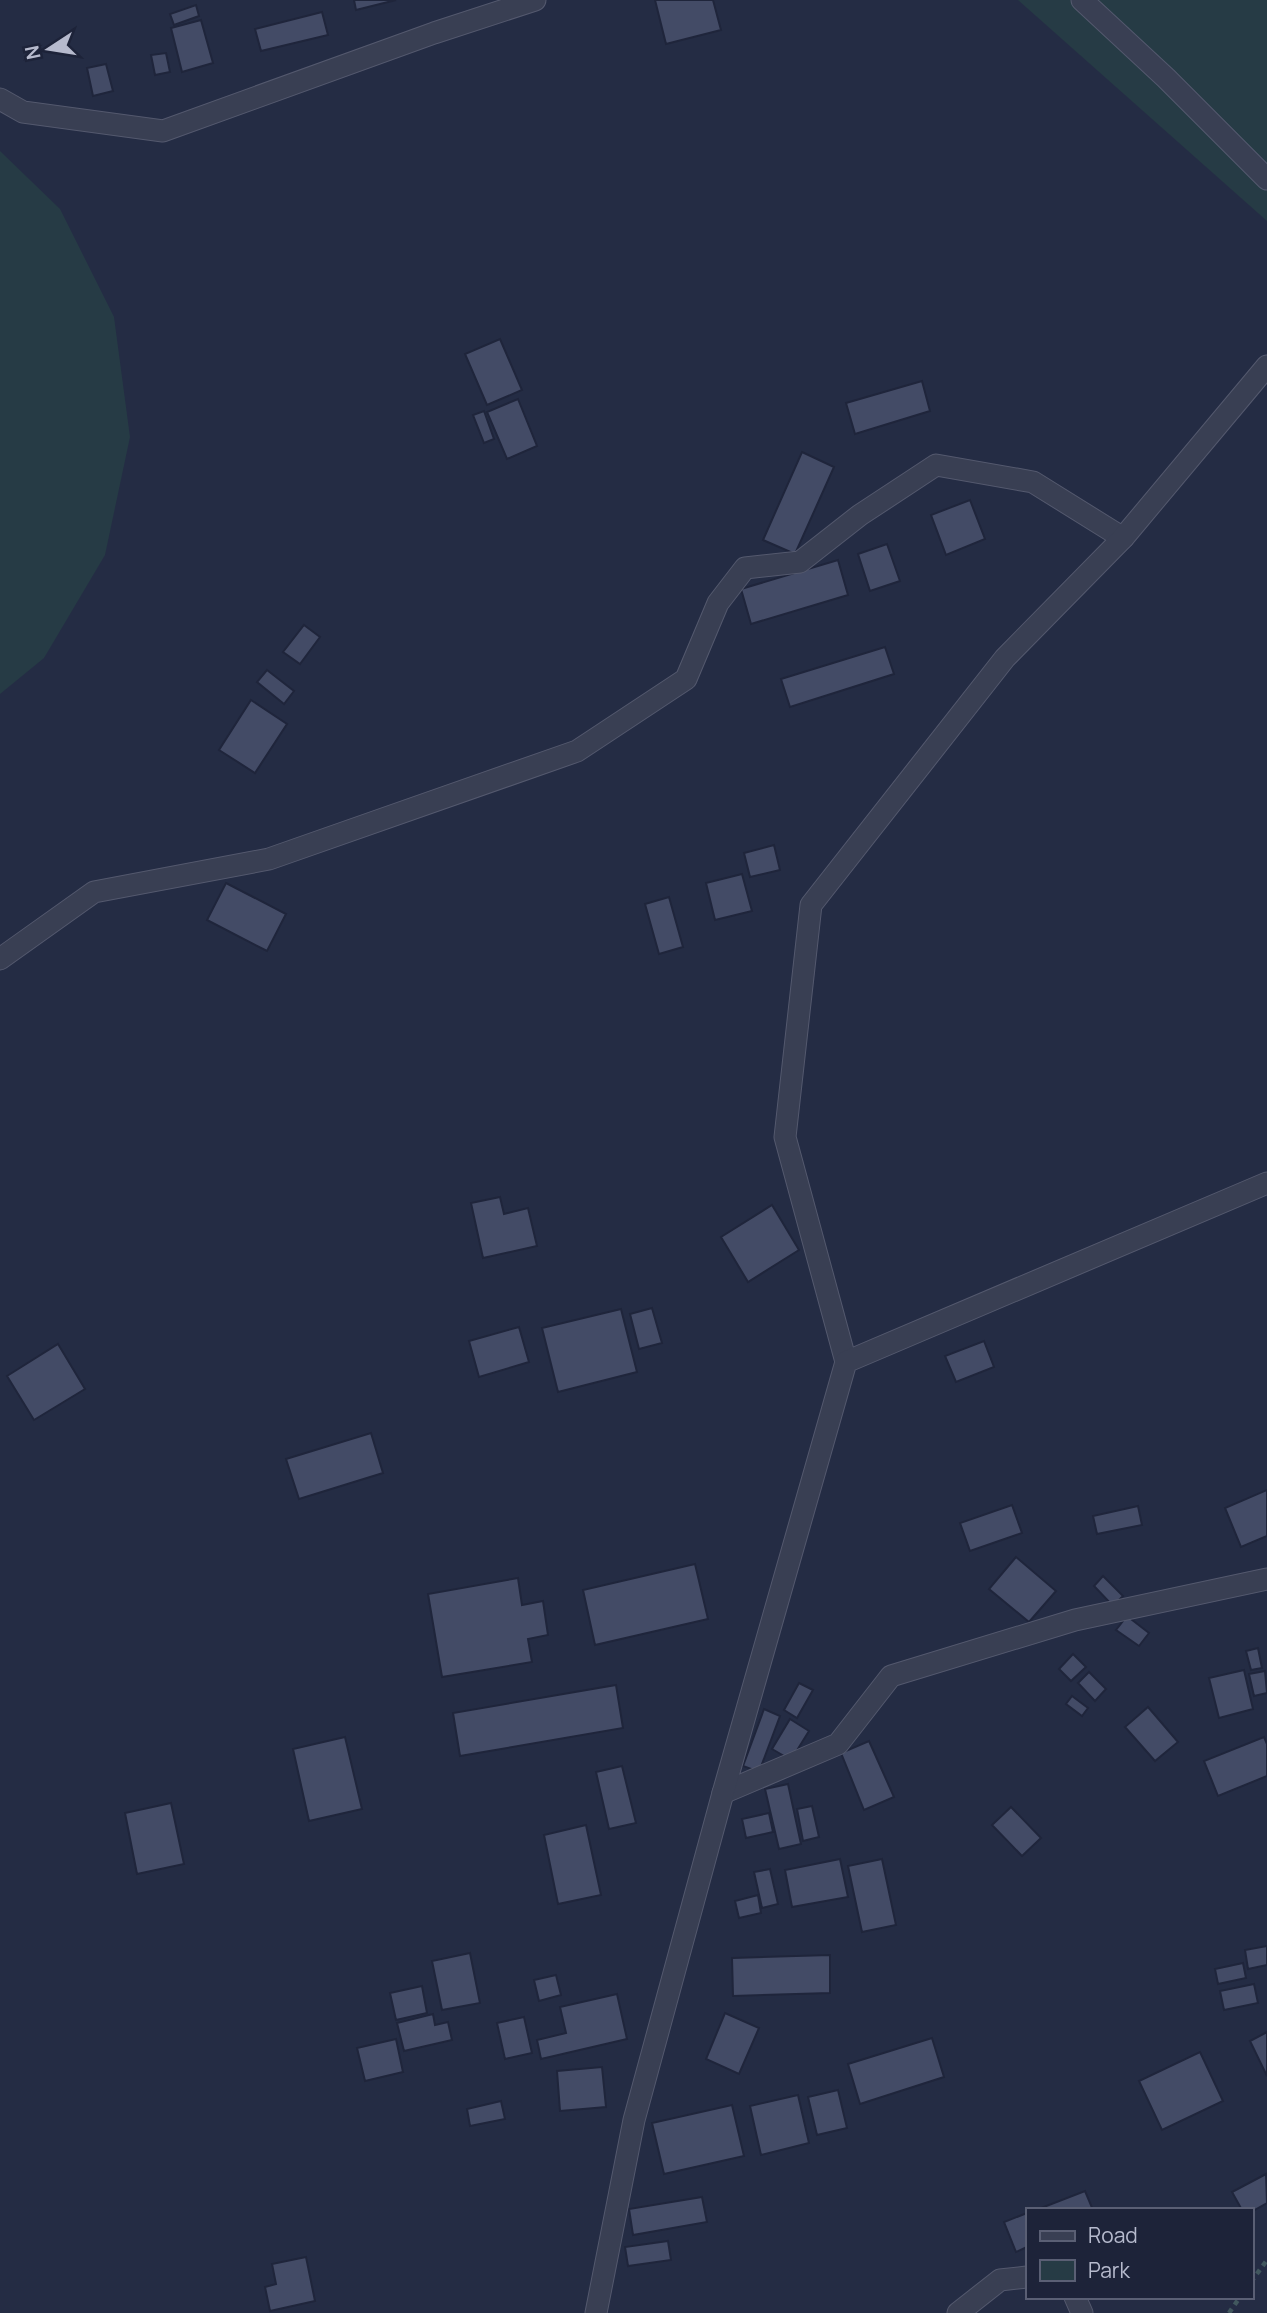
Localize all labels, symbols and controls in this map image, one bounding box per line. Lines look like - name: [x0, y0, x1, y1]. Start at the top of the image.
- north arrow: [14, 14, 84, 84]
- text: N: [18, 43, 47, 62]
- legend: [1026, 2208, 1253, 2299]
- text: Road: [1088, 2221, 1138, 2249]
- text: Park: [1088, 2256, 1130, 2284]

